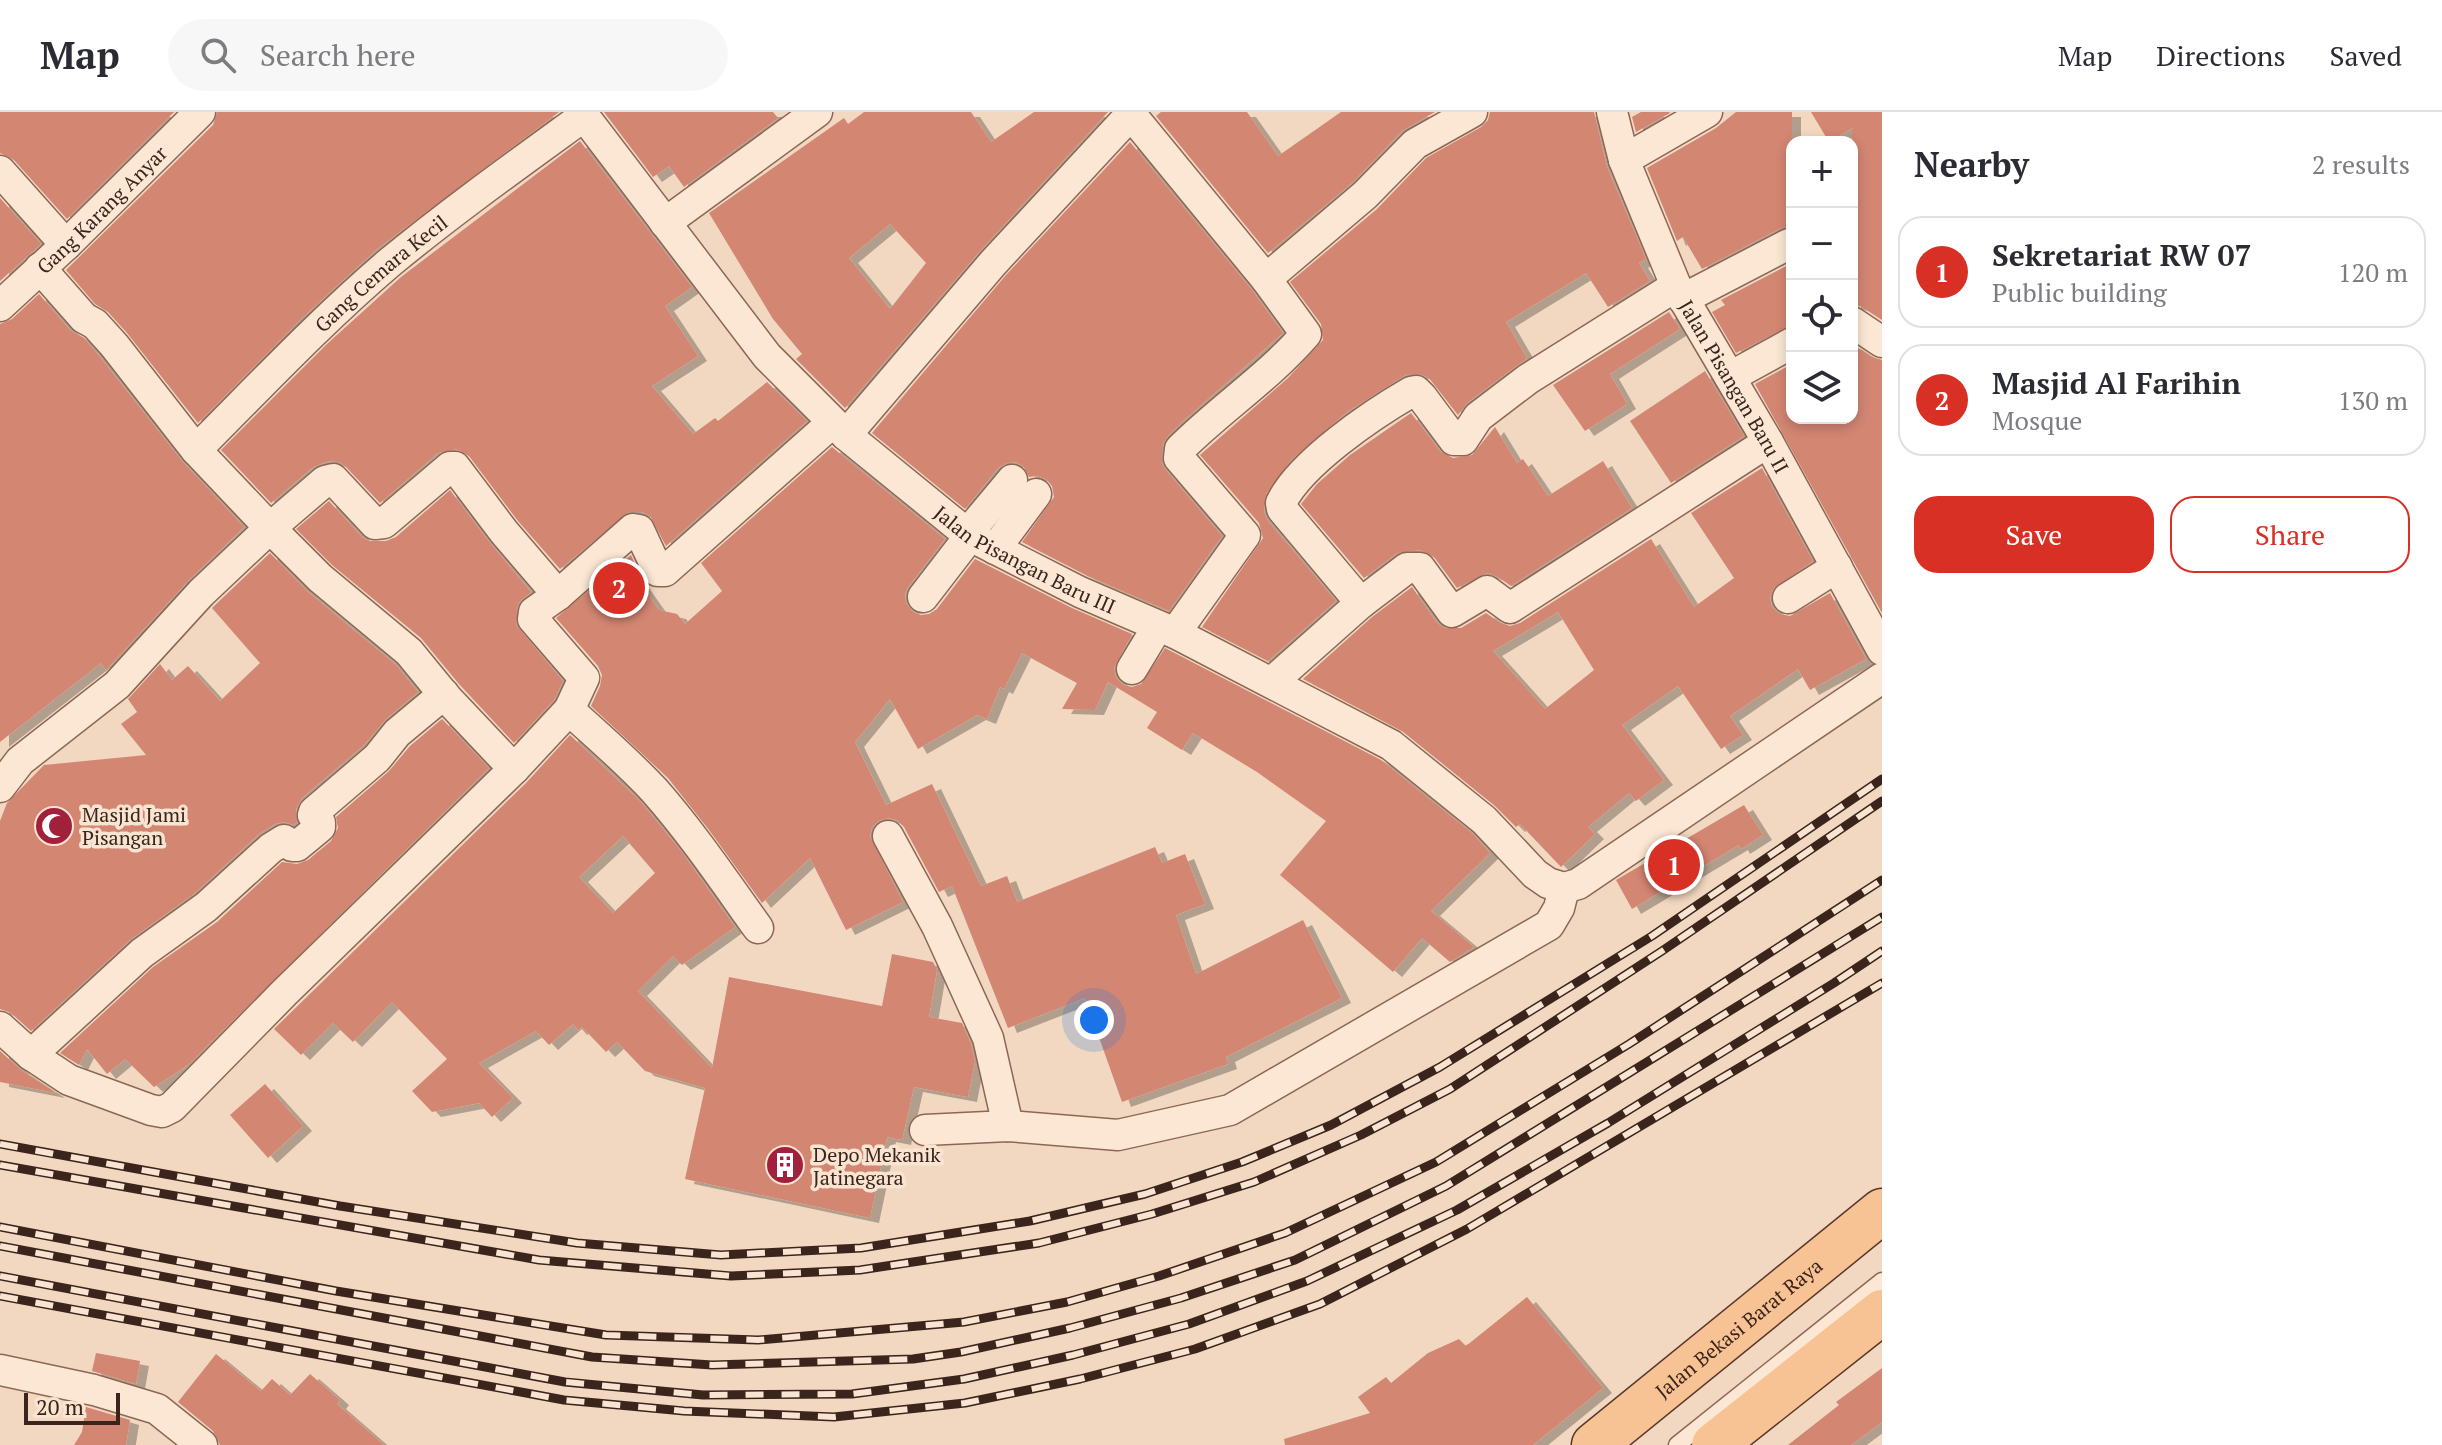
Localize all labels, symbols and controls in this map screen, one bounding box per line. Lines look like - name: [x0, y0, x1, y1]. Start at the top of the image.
- search box: [168, 19, 728, 91]
- text: Map: [40, 30, 120, 80]
- icon: search: [196, 33, 240, 77]
- text: Search here: [260, 35, 416, 75]
- text: Map: [2058, 37, 2112, 74]
- text: Directions: [2156, 37, 2286, 74]
- text: Saved: [2330, 37, 2402, 74]
- map controls: [1786, 136, 1858, 424]
- button: +: [1786, 136, 1858, 208]
- street label: Gang Karang Anyar: [30, 139, 172, 279]
- text: Nearby: [1914, 142, 2029, 187]
- text: 2 results: [2312, 147, 2410, 181]
- street label: Gang Cemara Kecil: [309, 208, 453, 338]
- button: −: [1786, 208, 1858, 280]
- text: Sekretariat RW 07: [1992, 235, 2251, 275]
- text: 1: [1935, 255, 1949, 289]
- text: 120 m: [2338, 255, 2408, 289]
- text: Public building: [1992, 275, 2167, 309]
- button: locate: [1786, 280, 1858, 352]
- street label: Jalan Pisangan Baru II: [1674, 295, 1796, 478]
- button: layers: [1786, 352, 1858, 424]
- text: Masjid Al Farihin: [1992, 363, 2241, 403]
- text: 2: [1935, 383, 1949, 417]
- text: 130 m: [2338, 383, 2408, 417]
- text: Mosque: [1992, 403, 2082, 437]
- button: Save: [1914, 496, 2154, 573]
- button: Share: [2170, 496, 2410, 573]
- street label: Jalan Pisangan Baru III: [929, 499, 1120, 619]
- pin: 2: [593, 558, 645, 618]
- place label: Masjid Jami Pisangan: [82, 801, 186, 851]
- mosque icon: Masjid Jami Pisangan: [33, 805, 75, 847]
- pin: 1: [1648, 835, 1700, 895]
- your location: [1074, 1000, 1114, 1040]
- place label: Depo Mekanik Jatinegara: [813, 1141, 941, 1191]
- building icon: Depo Mekanik Jatinegara: [764, 1144, 806, 1186]
- street label: Jalan Bekasi Barat Raya: [1649, 1252, 1828, 1404]
- scale bar: [24, 1389, 120, 1425]
- text: 20 m: [36, 1392, 84, 1421]

